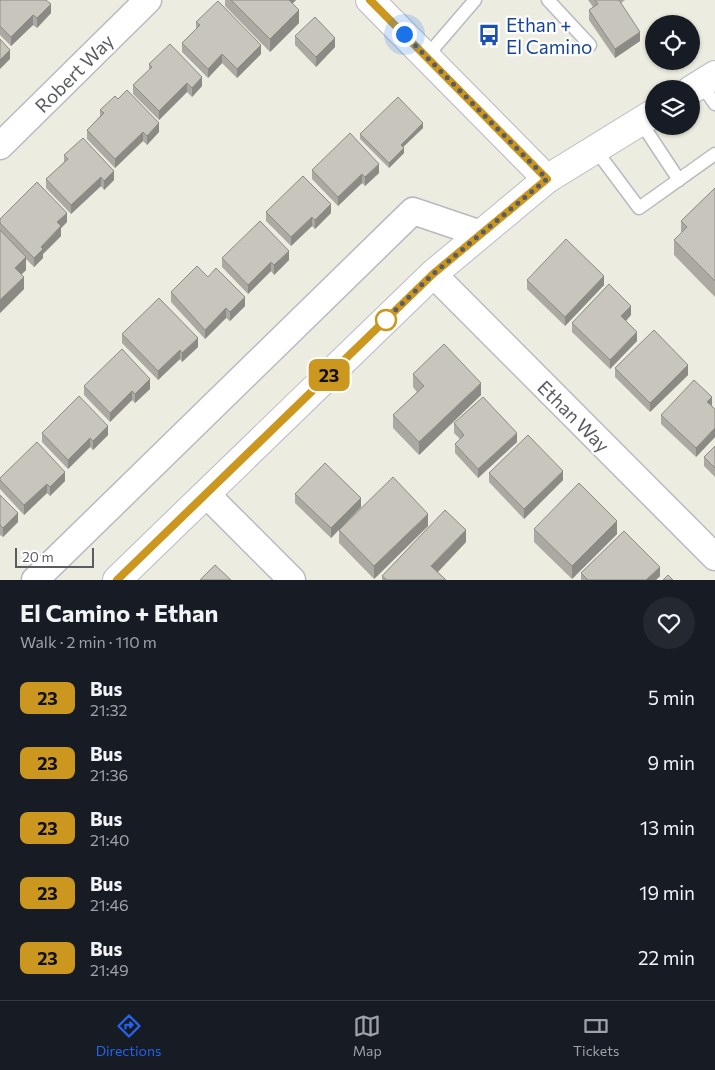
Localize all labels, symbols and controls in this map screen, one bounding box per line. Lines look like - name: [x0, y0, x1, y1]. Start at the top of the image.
- place label: Ethan + El Camino: [506, 13, 592, 58]
- map controls: [645, 15, 700, 135]
- button: locate: [645, 15, 700, 70]
- your location: [392, 22, 417, 47]
- bus stop icon: Ethan + El Camino: [476, 22, 502, 48]
- street label: Robert Way: [30, 29, 118, 117]
- button: layers: [645, 80, 700, 135]
- unlabelled marker: [375, 309, 397, 331]
- line badge: 23: [306, 359, 352, 391]
- text: 23: [319, 364, 339, 386]
- street label: Ethan Way: [533, 375, 615, 457]
- scale bar: [15, 545, 94, 568]
- text: 20 m: [22, 548, 54, 565]
- button: heart: [643, 597, 695, 649]
- text: El Camino + Ethan: [20, 598, 219, 627]
- text: Walk · 2 min · 110 m: [20, 632, 157, 651]
- text: Bus: [90, 677, 122, 700]
- text: 5 min: [648, 686, 695, 709]
- text: 23: [37, 687, 58, 709]
- text: 21:32: [90, 700, 127, 719]
- text: Bus: [90, 742, 122, 765]
- text: 9 min: [647, 751, 695, 774]
- text: 23: [37, 752, 58, 774]
- text: 21:36: [90, 765, 128, 784]
- text: Bus: [90, 807, 122, 830]
- text: 13 min: [640, 816, 695, 839]
- text: 23: [37, 817, 58, 839]
- text: 21:40: [90, 830, 130, 849]
- text: Bus: [90, 872, 122, 895]
- text: 19 min: [639, 881, 695, 904]
- text: 23: [37, 882, 58, 904]
- text: 21:46: [90, 895, 129, 914]
- text: Bus: [90, 937, 122, 960]
- text: 22 min: [638, 946, 695, 969]
- text: 23: [37, 947, 58, 969]
- text: 21:49: [90, 960, 129, 979]
- tab: Directions: [96, 1012, 161, 1059]
- tab: Map: [353, 1012, 382, 1059]
- tab: Tickets: [573, 1012, 619, 1059]

